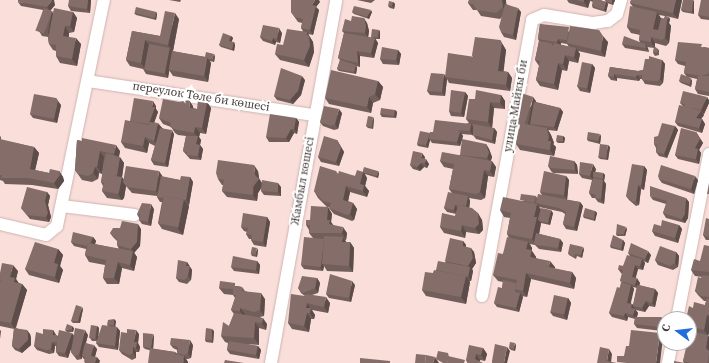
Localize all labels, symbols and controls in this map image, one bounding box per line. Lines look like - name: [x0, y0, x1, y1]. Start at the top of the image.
- street label: улица Майкы би: [501, 59, 531, 153]
- street label: переулок Төле би көшесі: [131, 79, 271, 115]
- street label: Жамбыл көшесі: [288, 136, 318, 226]
- north arrow: [657, 311, 697, 351]
- text: С: [658, 323, 674, 333]

